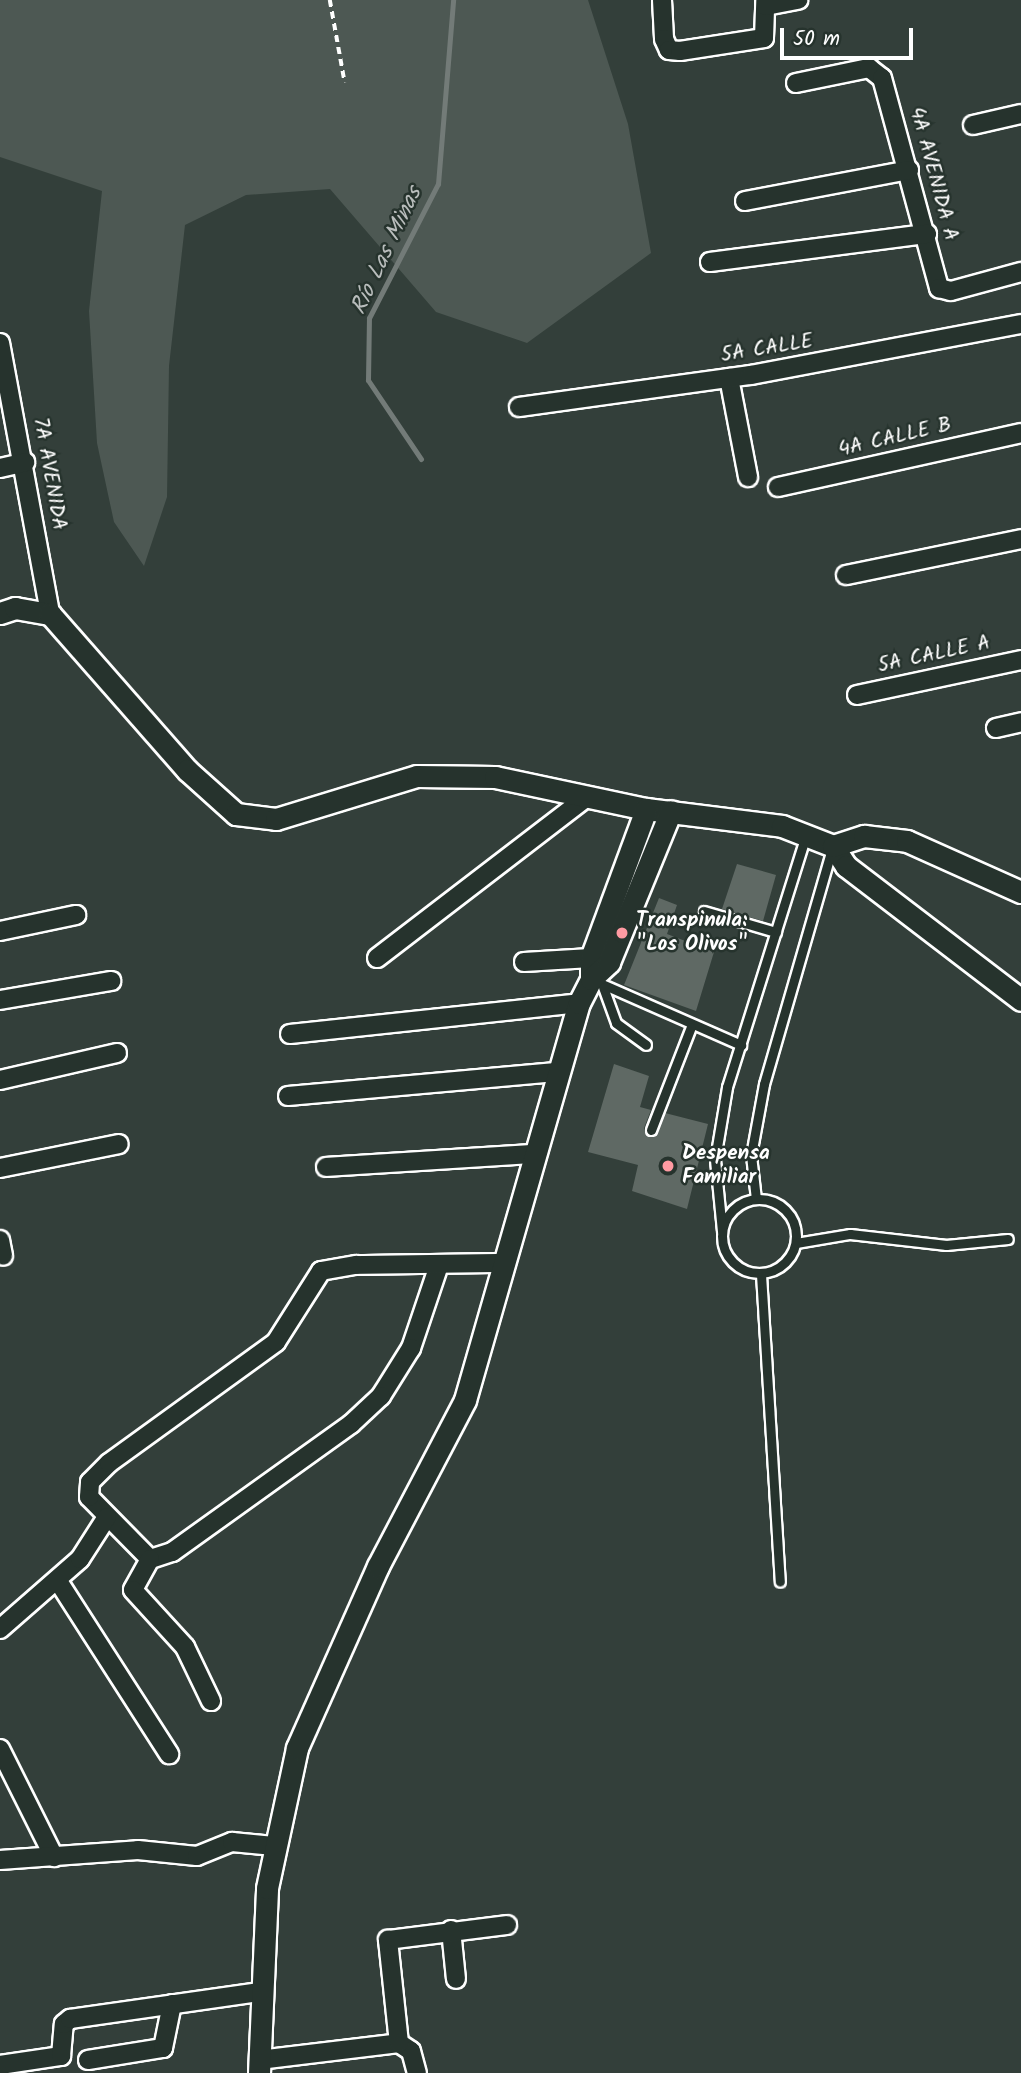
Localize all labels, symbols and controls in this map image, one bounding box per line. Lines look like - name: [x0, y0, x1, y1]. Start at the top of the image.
- scale bar: [783, 14, 916, 58]
- text: 50 m: [793, 23, 840, 56]
- street label: 4A AVENIDA A: [903, 104, 963, 244]
- water label: Río Las Minas: [345, 183, 429, 319]
- street label: 5A CALLE: [719, 329, 815, 369]
- street label: 4A CALLE B: [836, 413, 954, 463]
- street label: 7A AVENIDA: [27, 416, 71, 532]
- street label: 5A CALLE A: [876, 631, 992, 679]
- place label: Transpinula: "Los Olivos": [636, 908, 748, 958]
- marker: Transpinula: "Los Olivos": [614, 925, 630, 941]
- place label: Despensa Familiar: [682, 1141, 770, 1191]
- marker: Despensa Familiar: [660, 1158, 676, 1174]

